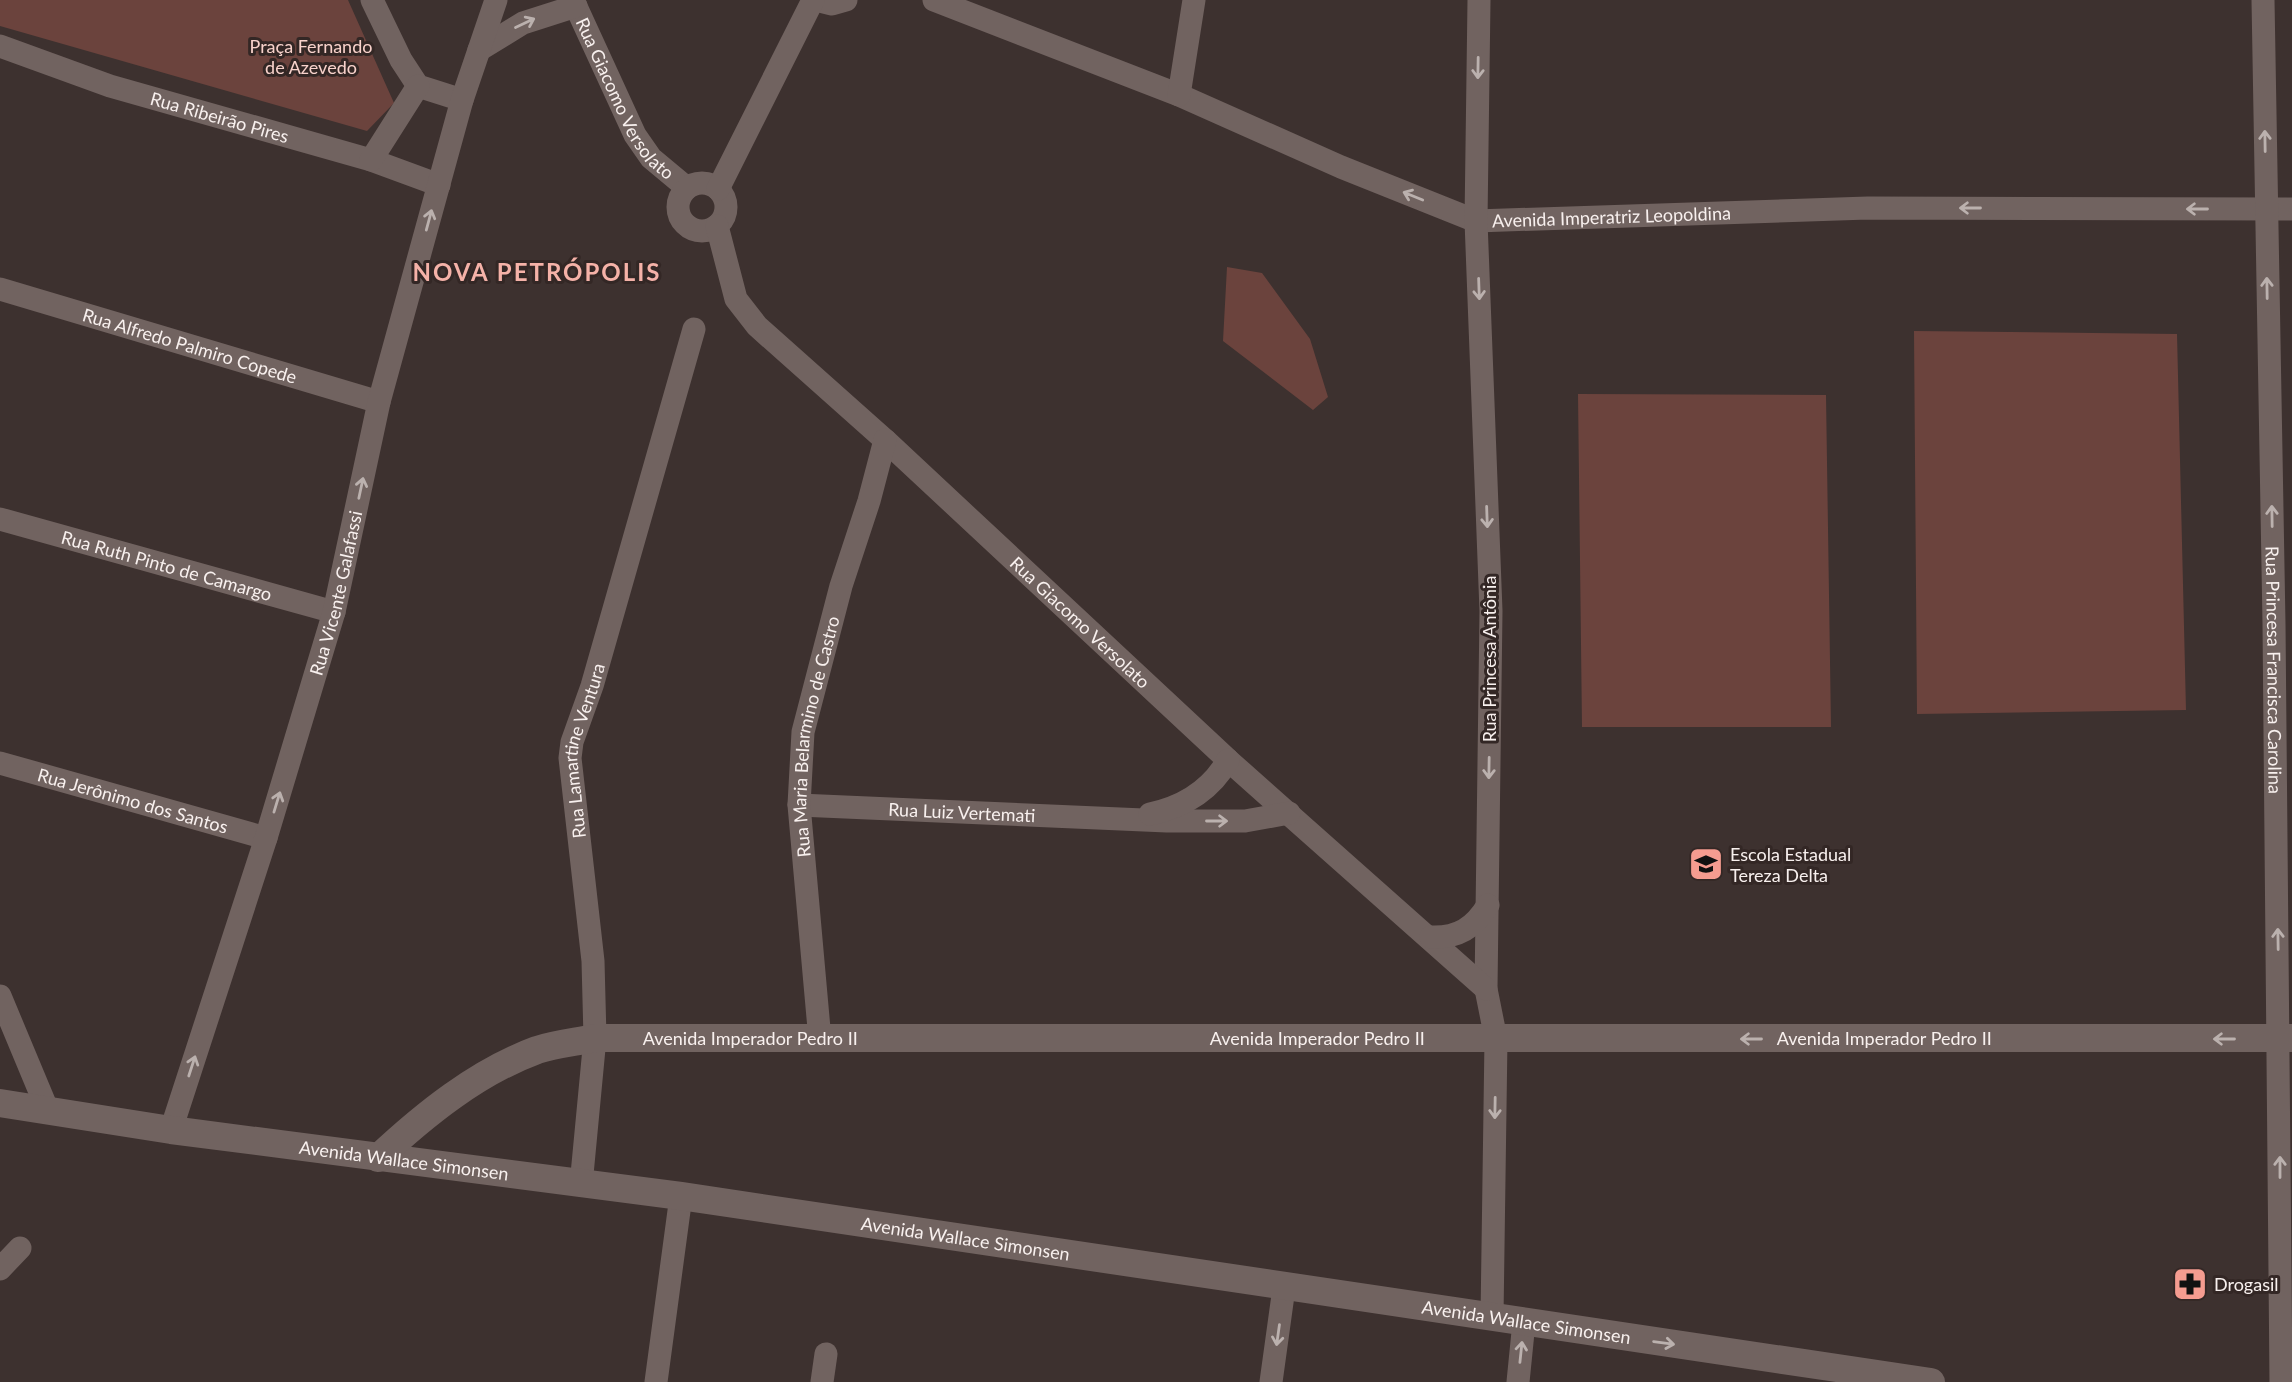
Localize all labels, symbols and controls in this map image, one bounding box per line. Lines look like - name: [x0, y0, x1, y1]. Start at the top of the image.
- street label: Rua Giacomo Versolato: [572, 14, 679, 184]
- one-way arrow: [514, 16, 535, 29]
- park label: Praça Fernando de Azevedo: [250, 35, 372, 78]
- one-way arrow: [1471, 56, 1485, 79]
- street label: Rua Ribeirão Pires: [148, 87, 291, 147]
- one-way arrow: [2258, 130, 2272, 153]
- one-way arrow: [1403, 188, 1424, 201]
- one-way arrow: [1958, 201, 1981, 215]
- street label: Avenida Imperatriz Leopoldina: [1492, 202, 1731, 231]
- one-way arrow: [2186, 202, 2209, 216]
- one-way arrow: [423, 210, 436, 232]
- district label: NOVA PETRÓPOLIS: [413, 257, 661, 286]
- one-way arrow: [1472, 277, 1485, 300]
- one-way arrow: [2260, 277, 2274, 300]
- street label: Rua Alfredo Palmiro Copede: [80, 303, 299, 388]
- one-way arrow: [354, 477, 368, 500]
- one-way arrow: [1481, 505, 1494, 528]
- one-way arrow: [2265, 505, 2279, 528]
- street label: Rua Vicente Galafassi: [305, 509, 366, 678]
- street label: Rua Ruth Pinto de Camargo: [59, 526, 274, 605]
- street label: Rua Princesa Francisca Carolina: [2262, 546, 2287, 794]
- street label: Rua Giacomo Versolato: [1006, 552, 1155, 693]
- street label: Rua Princesa Antônia: [1478, 576, 1500, 742]
- street label: Rua Maria Belarmino de Castro: [788, 614, 844, 858]
- street label: Rua Lamartine Ventura: [559, 661, 609, 840]
- one-way arrow: [1482, 757, 1496, 780]
- street label: Rua Jerônimo dos Santos: [35, 763, 231, 838]
- one-way arrow: [271, 792, 284, 814]
- street label: Rua Luiz Vertemati: [888, 798, 1036, 826]
- one-way arrow: [1205, 814, 1228, 828]
- place label: Escola Estadual Tereza Delta: [1730, 843, 1851, 886]
- school or university icon: Escola Estadual Tereza Delta: [1687, 845, 1725, 883]
- one-way arrow: [2271, 928, 2284, 951]
- street label: Avenida Imperador Pedro II: [643, 1027, 858, 1049]
- street label: Avenida Imperador Pedro II: [1210, 1027, 1425, 1049]
- street label: Avenida Imperador Pedro II: [1777, 1027, 1992, 1049]
- one-way arrow: [1740, 1032, 1763, 1046]
- one-way arrow: [2213, 1032, 2236, 1046]
- one-way arrow: [187, 1055, 199, 1077]
- one-way arrow: [1488, 1096, 1502, 1119]
- street label: Avenida Wallace Simonsen: [298, 1136, 510, 1185]
- one-way arrow: [2273, 1156, 2287, 1179]
- street label: Avenida Wallace Simonsen: [860, 1212, 1071, 1265]
- pharmacy icon: Drogasil: [2171, 1265, 2209, 1303]
- place label: Drogasil: [2214, 1273, 2279, 1295]
- street label: Avenida Wallace Simonsen: [1420, 1295, 1632, 1348]
- one-way arrow: [1271, 1323, 1284, 1346]
- one-way arrow: [1652, 1336, 1675, 1349]
- one-way arrow: [1514, 1341, 1527, 1364]

